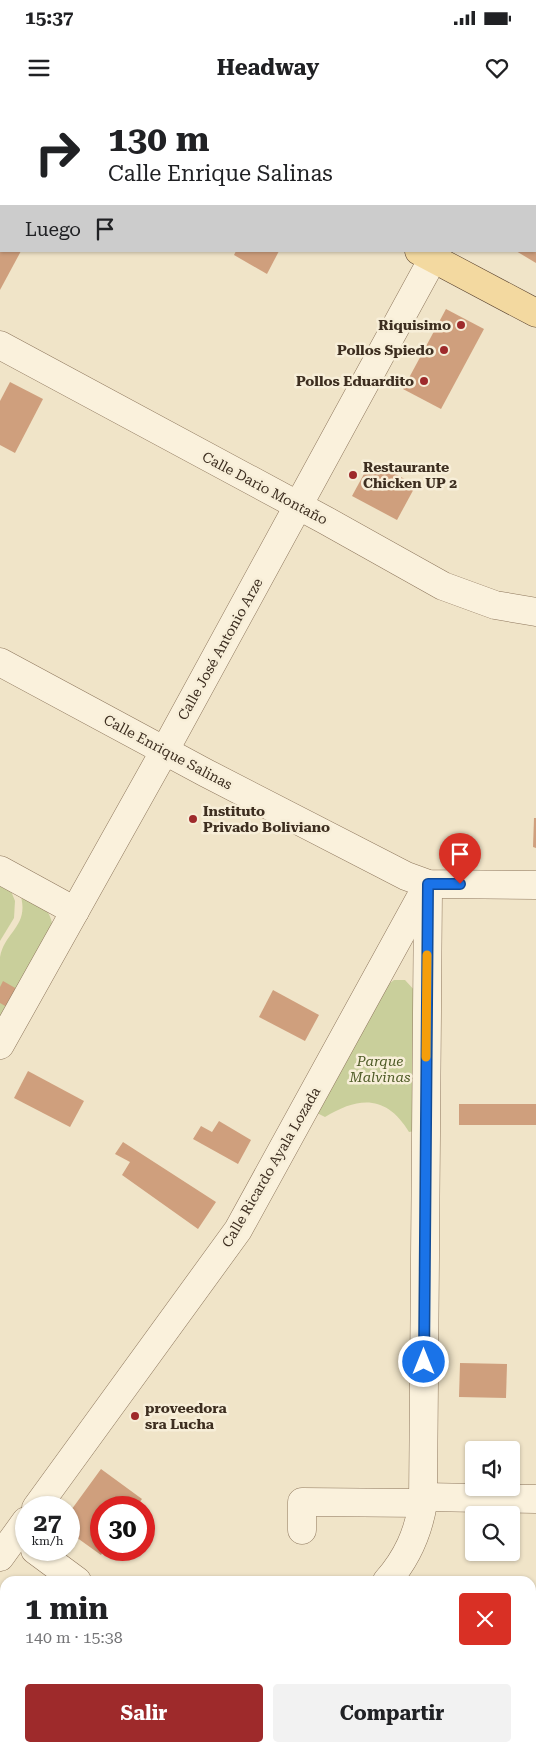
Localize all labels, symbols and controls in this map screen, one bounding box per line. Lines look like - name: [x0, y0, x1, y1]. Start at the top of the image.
- text: 15:37: [25, 6, 74, 29]
- icon: menu: [25, 54, 53, 82]
- icon: heart: [483, 54, 511, 82]
- text: Headway: [217, 55, 319, 80]
- text: 130 m: [108, 119, 209, 160]
- icon: right: [25, 120, 90, 185]
- text: Calle Enrique Salinas: [108, 161, 333, 186]
- icon: arrive: [91, 215, 119, 243]
- text: Luego: [25, 218, 81, 241]
- place label: Riquisimo: [378, 317, 451, 333]
- marker: Riquisimo: [455, 319, 467, 331]
- place label: Pollos Spiedo: [337, 342, 434, 358]
- marker: Pollos Spiedo: [438, 344, 450, 356]
- place label: Pollos Eduardito: [296, 373, 414, 389]
- marker: Pollos Eduardito: [418, 375, 430, 387]
- street label: Calle Dario Montaño: [200, 448, 330, 528]
- place label: Restaurante Chicken UP 2: [363, 459, 457, 491]
- marker: Restaurante Chicken UP 2: [347, 469, 359, 481]
- street label: Calle José Antonio Arze: [174, 575, 266, 723]
- street label: Calle Enrique Salinas: [101, 711, 235, 793]
- place label: Instituto Privado Boliviano: [203, 803, 330, 835]
- marker: Instituto Privado Boliviano: [187, 813, 199, 825]
- pin: [439, 833, 481, 884]
- icon: arrive: [446, 840, 474, 868]
- park label: Parque Malvinas: [349, 1053, 411, 1085]
- street label: Calle Ricardo Ayala Lozada: [219, 1084, 324, 1250]
- position arrow: [397, 1335, 449, 1387]
- place label: proveedora sra Lucha: [145, 1400, 227, 1432]
- marker: proveedora sra Lucha: [129, 1410, 141, 1422]
- map controls: [465, 1441, 520, 1561]
- button: sound: [465, 1441, 520, 1496]
- speed limit sign: 30: [90, 1496, 155, 1561]
- button: search: [465, 1506, 520, 1561]
- text: 27: [33, 1508, 62, 1537]
- text: km/h: [31, 1534, 64, 1548]
- text: 1 min: [25, 1591, 108, 1626]
- button: close: [459, 1593, 511, 1645]
- text: 140 m · 15:38: [25, 1628, 123, 1647]
- button: Salir: [25, 1684, 263, 1742]
- button: Compartir: [273, 1684, 511, 1742]

